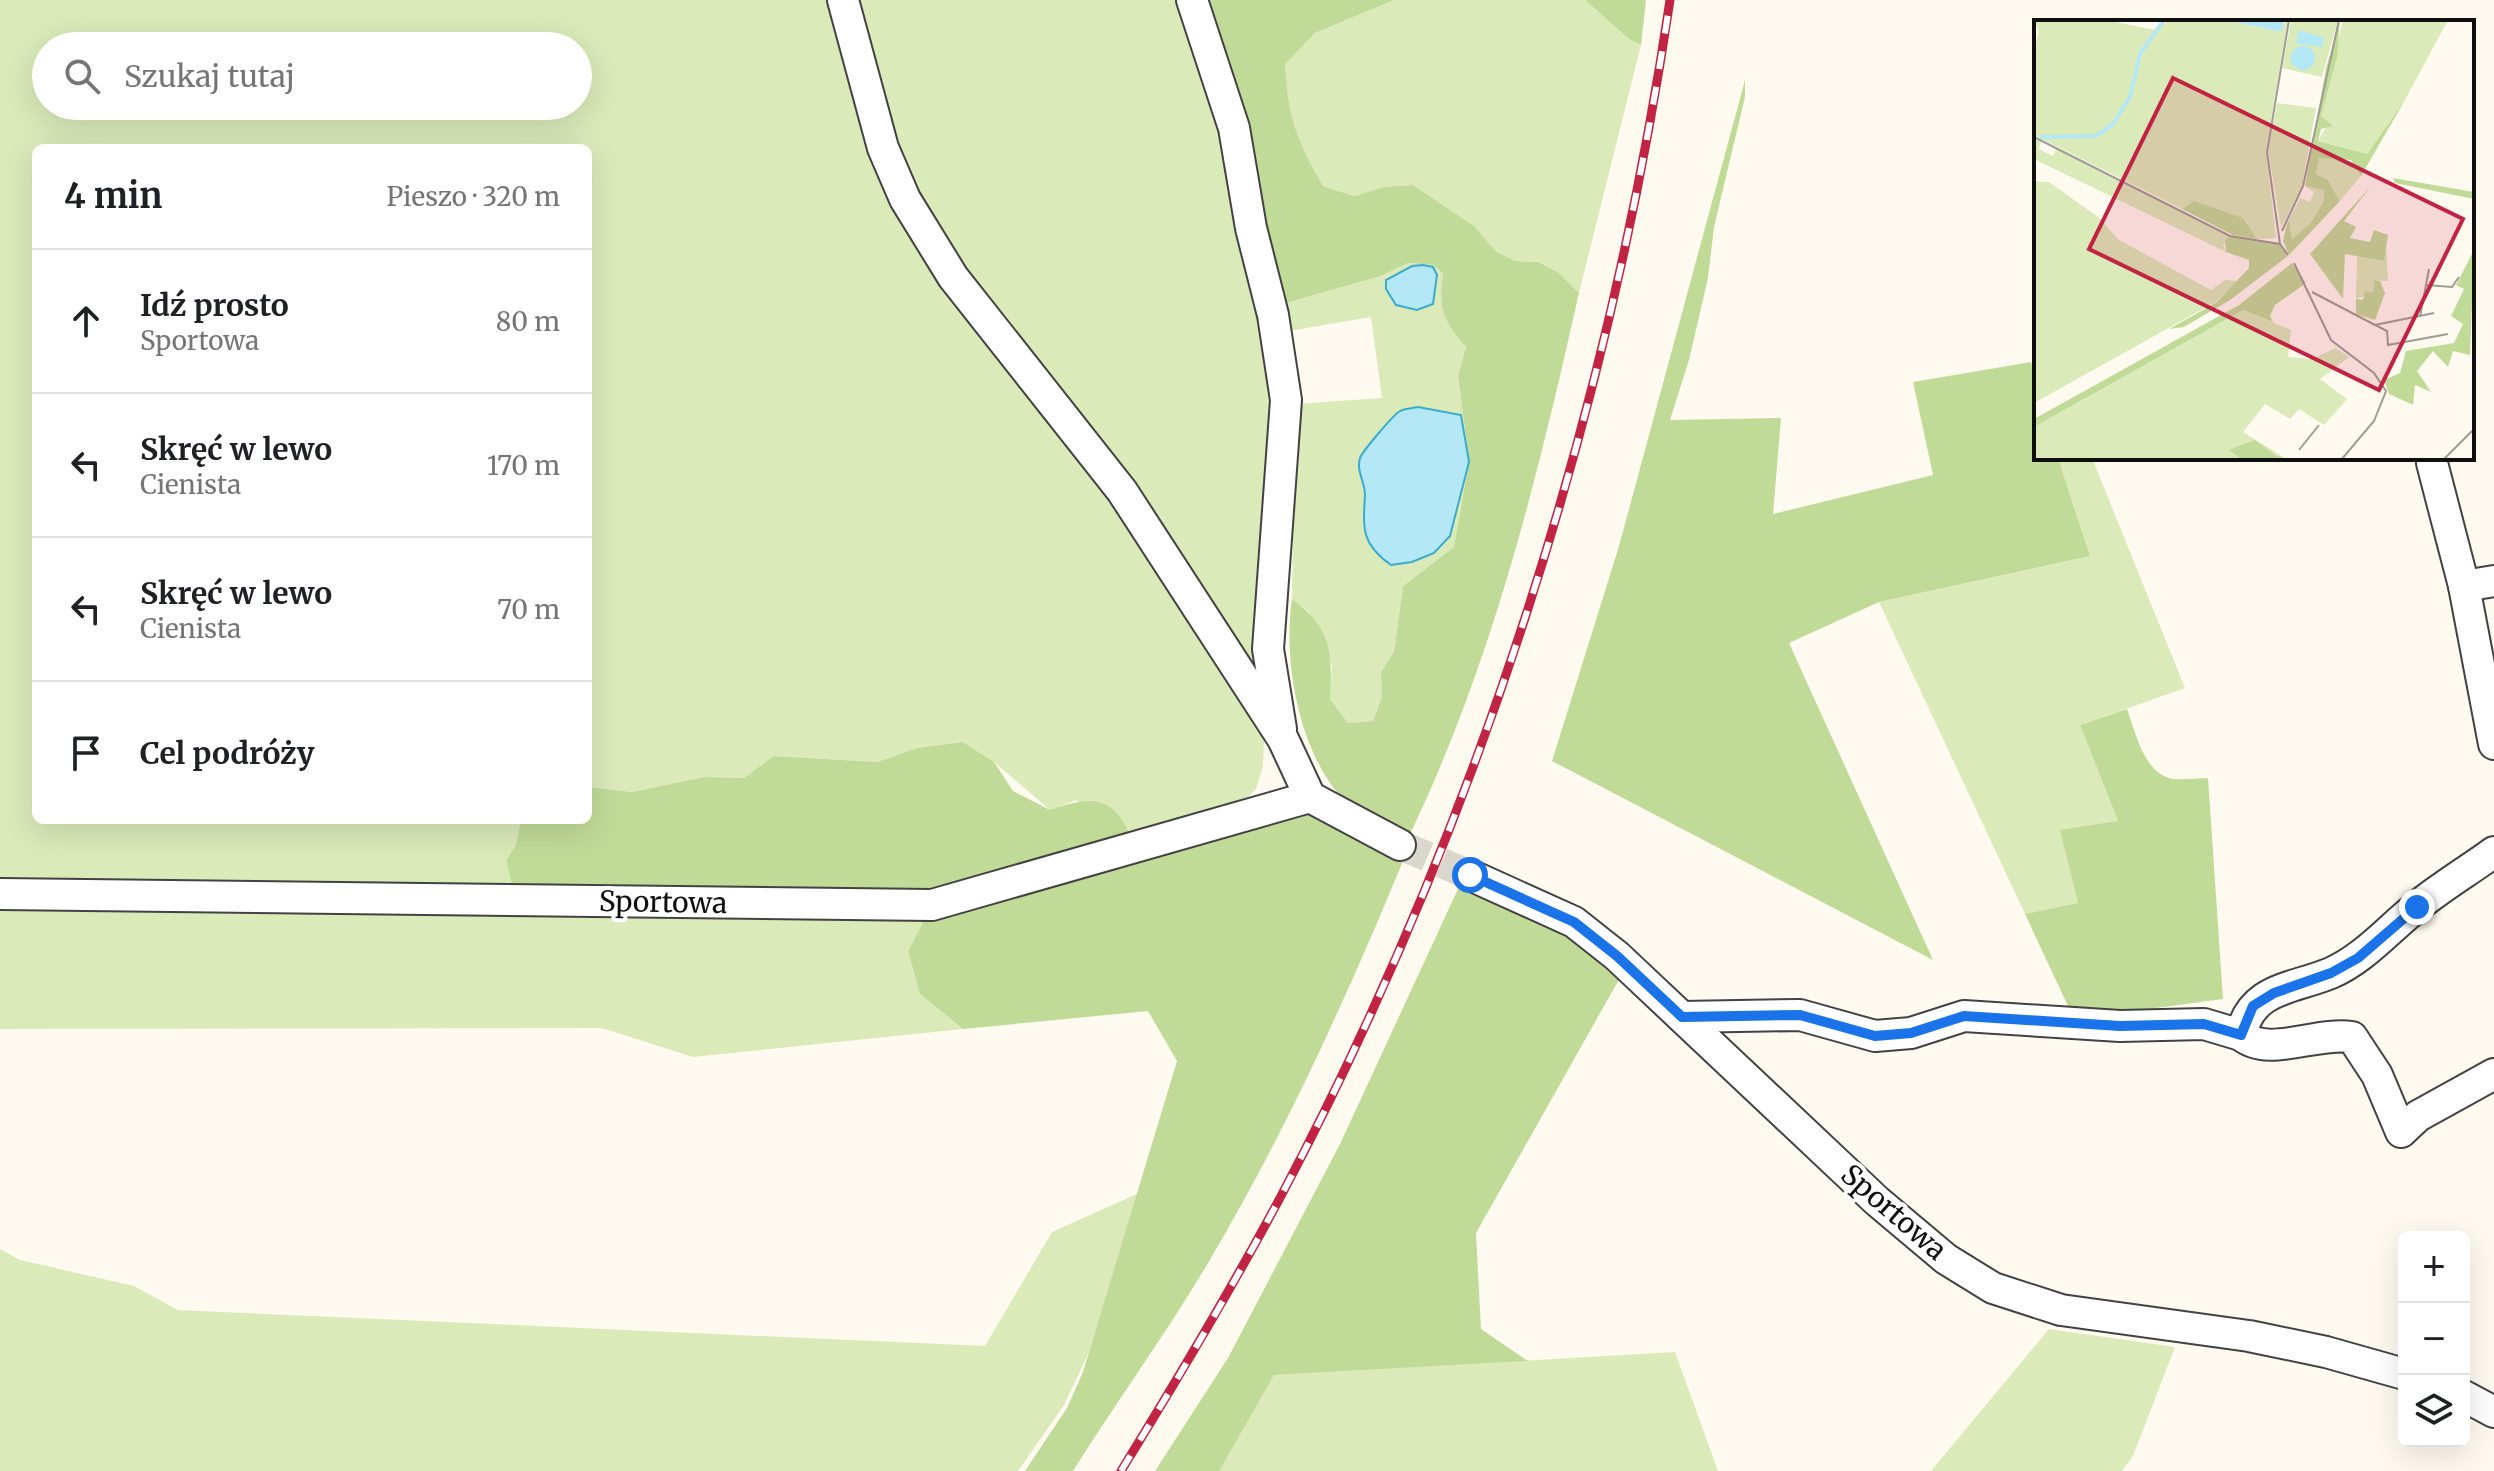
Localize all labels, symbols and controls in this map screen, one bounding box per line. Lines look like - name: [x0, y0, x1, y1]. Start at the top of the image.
- inset map: [2034, 20, 2474, 460]
- search box: [32, 32, 592, 120]
- icon: search: [60, 54, 104, 98]
- text: Szukaj tutaj: [124, 57, 295, 95]
- text: 4 min: [64, 175, 162, 217]
- text: Pieszo · 320 m: [386, 180, 560, 213]
- text: Idź prosto: [140, 286, 289, 324]
- icon: ahead: [64, 299, 108, 343]
- text: 80 m: [496, 305, 560, 338]
- text: Sportowa: [140, 324, 259, 357]
- text: Skręć w lewo: [140, 430, 332, 468]
- icon: left: [64, 443, 108, 487]
- text: 170 m: [487, 449, 560, 482]
- text: Cienista: [140, 468, 241, 501]
- text: Skręć w lewo: [140, 574, 332, 612]
- icon: left: [64, 587, 108, 631]
- text: 70 m: [497, 593, 560, 626]
- text: Cienista: [140, 612, 241, 645]
- icon: arrive: [64, 731, 108, 775]
- text: Cel podróży: [140, 734, 315, 772]
- route start: [1452, 857, 1488, 893]
- street label: Sportowa: [599, 883, 727, 921]
- route end: [2399, 889, 2435, 925]
- street label: Sportowa: [1834, 1156, 1954, 1268]
- map controls: [2398, 1231, 2470, 1447]
- button: +: [2398, 1231, 2470, 1303]
- button: −: [2398, 1303, 2470, 1375]
- button: layers: [2398, 1375, 2470, 1447]

